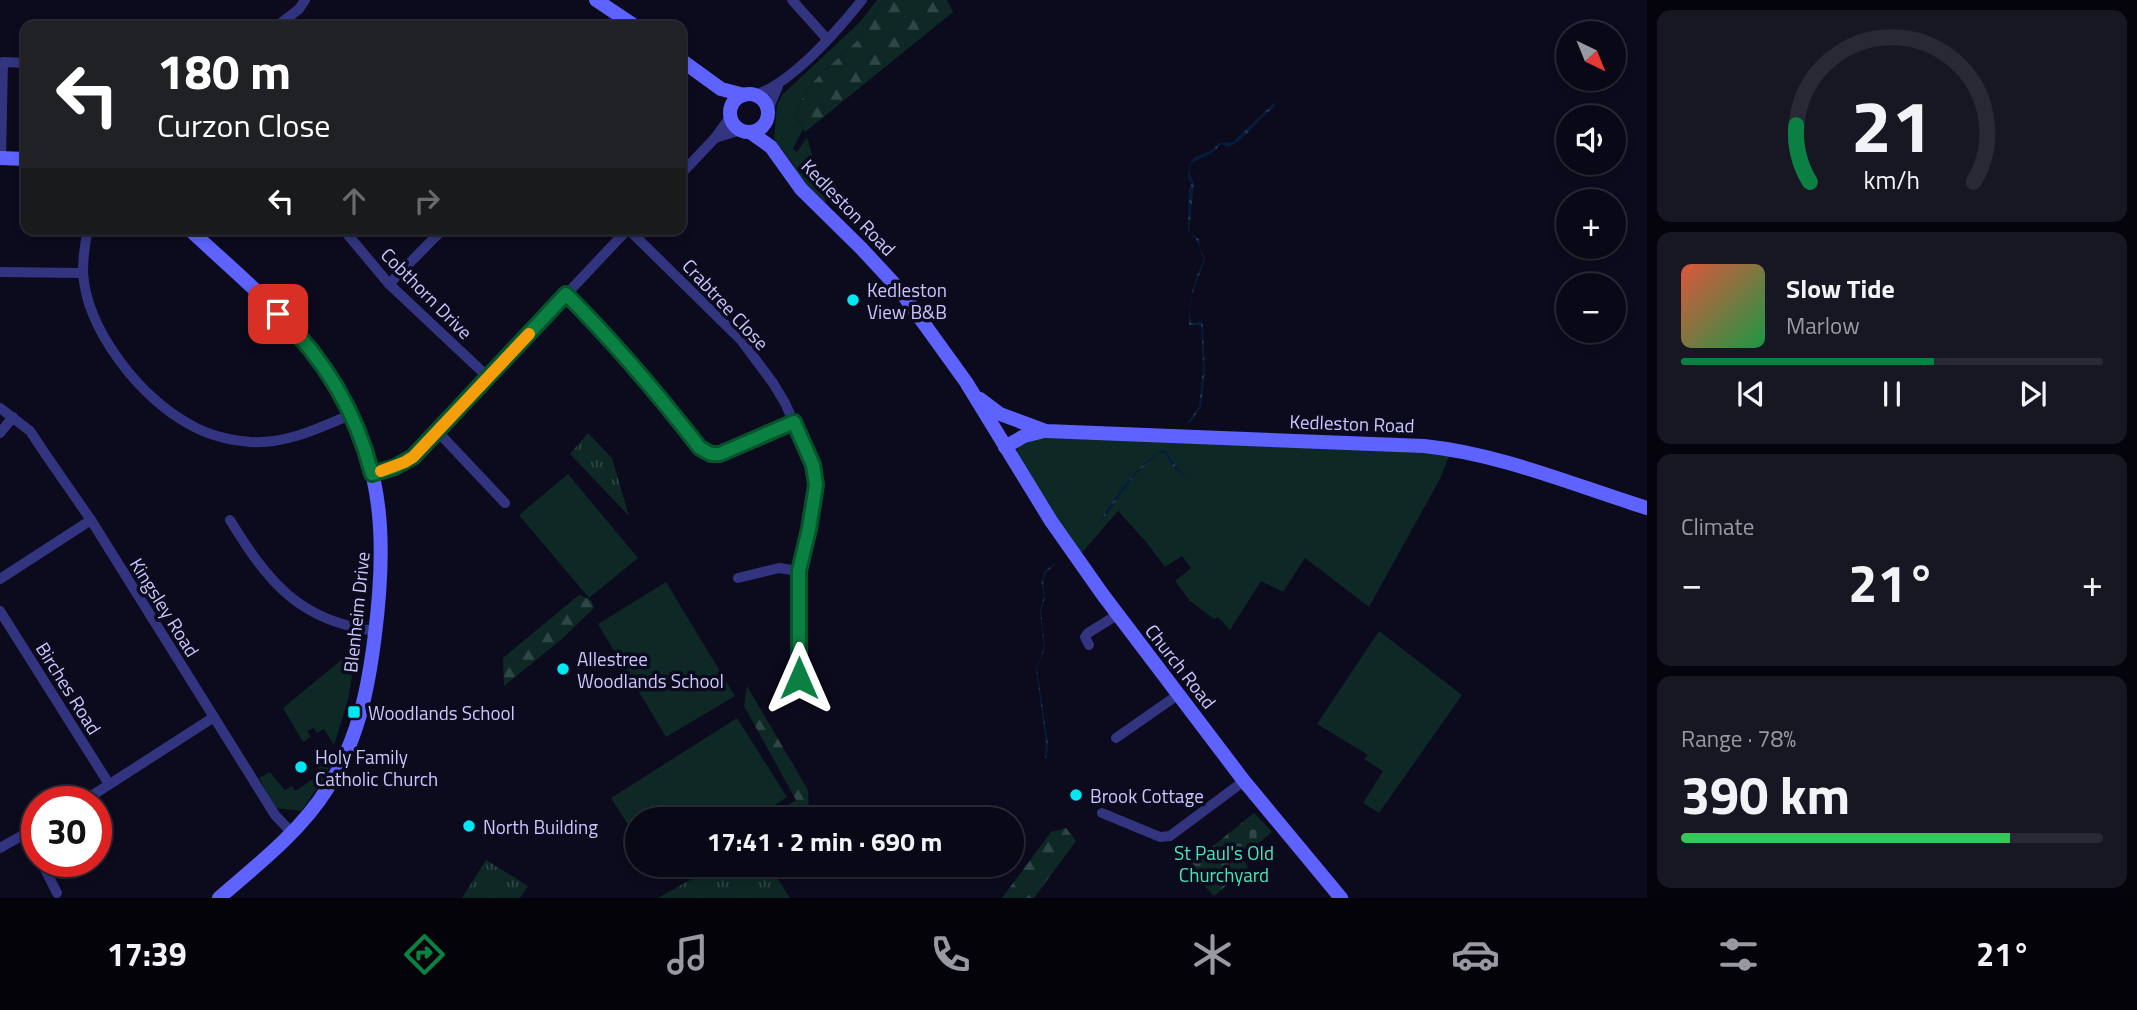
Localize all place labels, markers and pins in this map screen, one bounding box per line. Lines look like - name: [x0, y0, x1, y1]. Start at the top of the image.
- place label: Kedleston View B&B: [867, 275, 947, 326]
- pin: [248, 284, 308, 344]
- marker: Kedleston View B&B: [845, 292, 861, 308]
- place label: Allestree Woodlands School: [577, 644, 724, 695]
- marker: Allestree Woodlands School: [555, 661, 571, 677]
- place label: Woodlands School: [368, 698, 515, 727]
- marker: Woodlands School: [346, 704, 362, 720]
- place label: Holy Family Catholic Church: [315, 742, 438, 793]
- marker: Holy Family Catholic Church: [293, 759, 309, 775]
- place label: Brook Cottage: [1090, 781, 1204, 810]
- marker: Brook Cottage: [1068, 787, 1084, 803]
- place label: North Building: [483, 812, 598, 841]
- marker: North Building: [461, 818, 477, 834]

